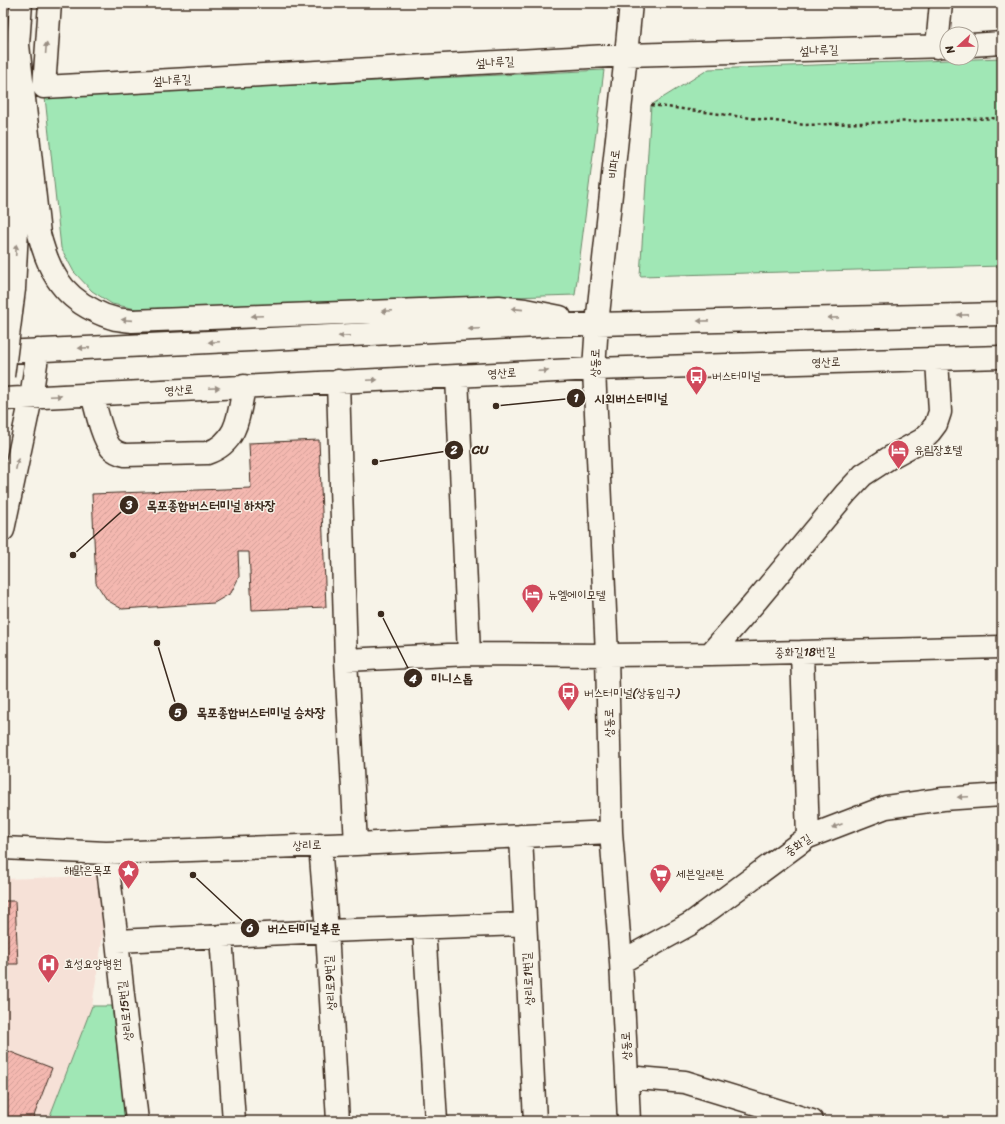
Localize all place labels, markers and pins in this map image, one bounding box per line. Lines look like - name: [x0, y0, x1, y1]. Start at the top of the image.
- bus stop icon: 버스터미널: [684, 363, 710, 396]
- place label: 버스터미널: [712, 365, 761, 387]
- callout: 시외버스터미널: [566, 386, 676, 411]
- callout: CU: [444, 437, 497, 462]
- hotel icon: 유림장호텔: [885, 437, 911, 470]
- place label: 유림장호텔: [914, 439, 963, 461]
- callout: 목포종합버스터미널 하차장: [119, 493, 284, 518]
- hotel icon: 뉴엘에이모텔: [519, 582, 545, 615]
- place label: 뉴엘에이모텔: [548, 584, 606, 606]
- callout: 미니스톱: [403, 666, 481, 691]
- bus stop icon: 버스터미널(상동입구): [556, 680, 582, 713]
- place label: 버스터미널(상동입구): [584, 682, 680, 704]
- callout: 목포종합버스터미널 승차장: [168, 700, 333, 725]
- place icon: 해맑은목포: [115, 857, 141, 890]
- place label: 해맑은목포: [64, 859, 112, 881]
- supermarket icon: 세븐일레븐: [647, 861, 673, 894]
- place label: 세븐일레븐: [676, 863, 724, 885]
- callout: 버스터미널후문: [240, 916, 349, 941]
- hospital icon: 효성요양병원: [36, 951, 62, 984]
- place label: 효성요양병원: [64, 953, 122, 975]

